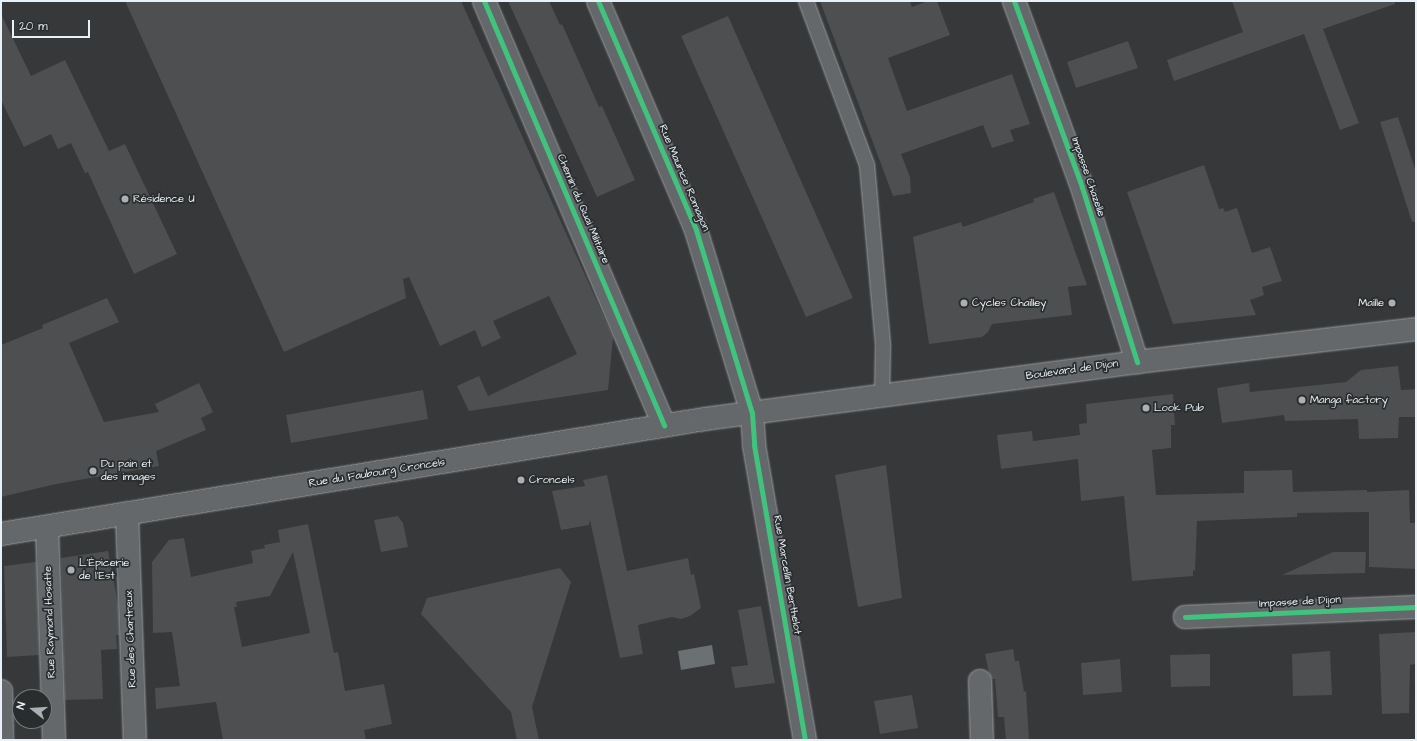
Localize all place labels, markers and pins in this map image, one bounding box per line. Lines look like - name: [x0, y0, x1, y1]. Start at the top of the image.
- place label: Résidence U: [133, 192, 195, 206]
- marker: Résidence U: [120, 194, 130, 204]
- place label: Cycles Chailley: [972, 296, 1046, 310]
- place label: Maille: [1358, 296, 1384, 310]
- marker: Cycles Chailley: [959, 298, 969, 308]
- marker: Maille: [1387, 298, 1397, 308]
- place label: Manga factory: [1310, 393, 1388, 407]
- marker: Manga factory: [1297, 395, 1307, 405]
- place label: Look Pub: [1154, 401, 1204, 415]
- marker: Look Pub: [1141, 403, 1151, 413]
- place label: Du pain et des images: [101, 458, 155, 484]
- marker: Du pain et des images: [88, 466, 98, 476]
- place label: Croncels: [529, 473, 575, 487]
- marker: Croncels: [516, 475, 526, 485]
- place label: L'Épicerie de l'Est: [79, 557, 129, 583]
- marker: L'Épicerie de l'Est: [66, 565, 76, 575]

